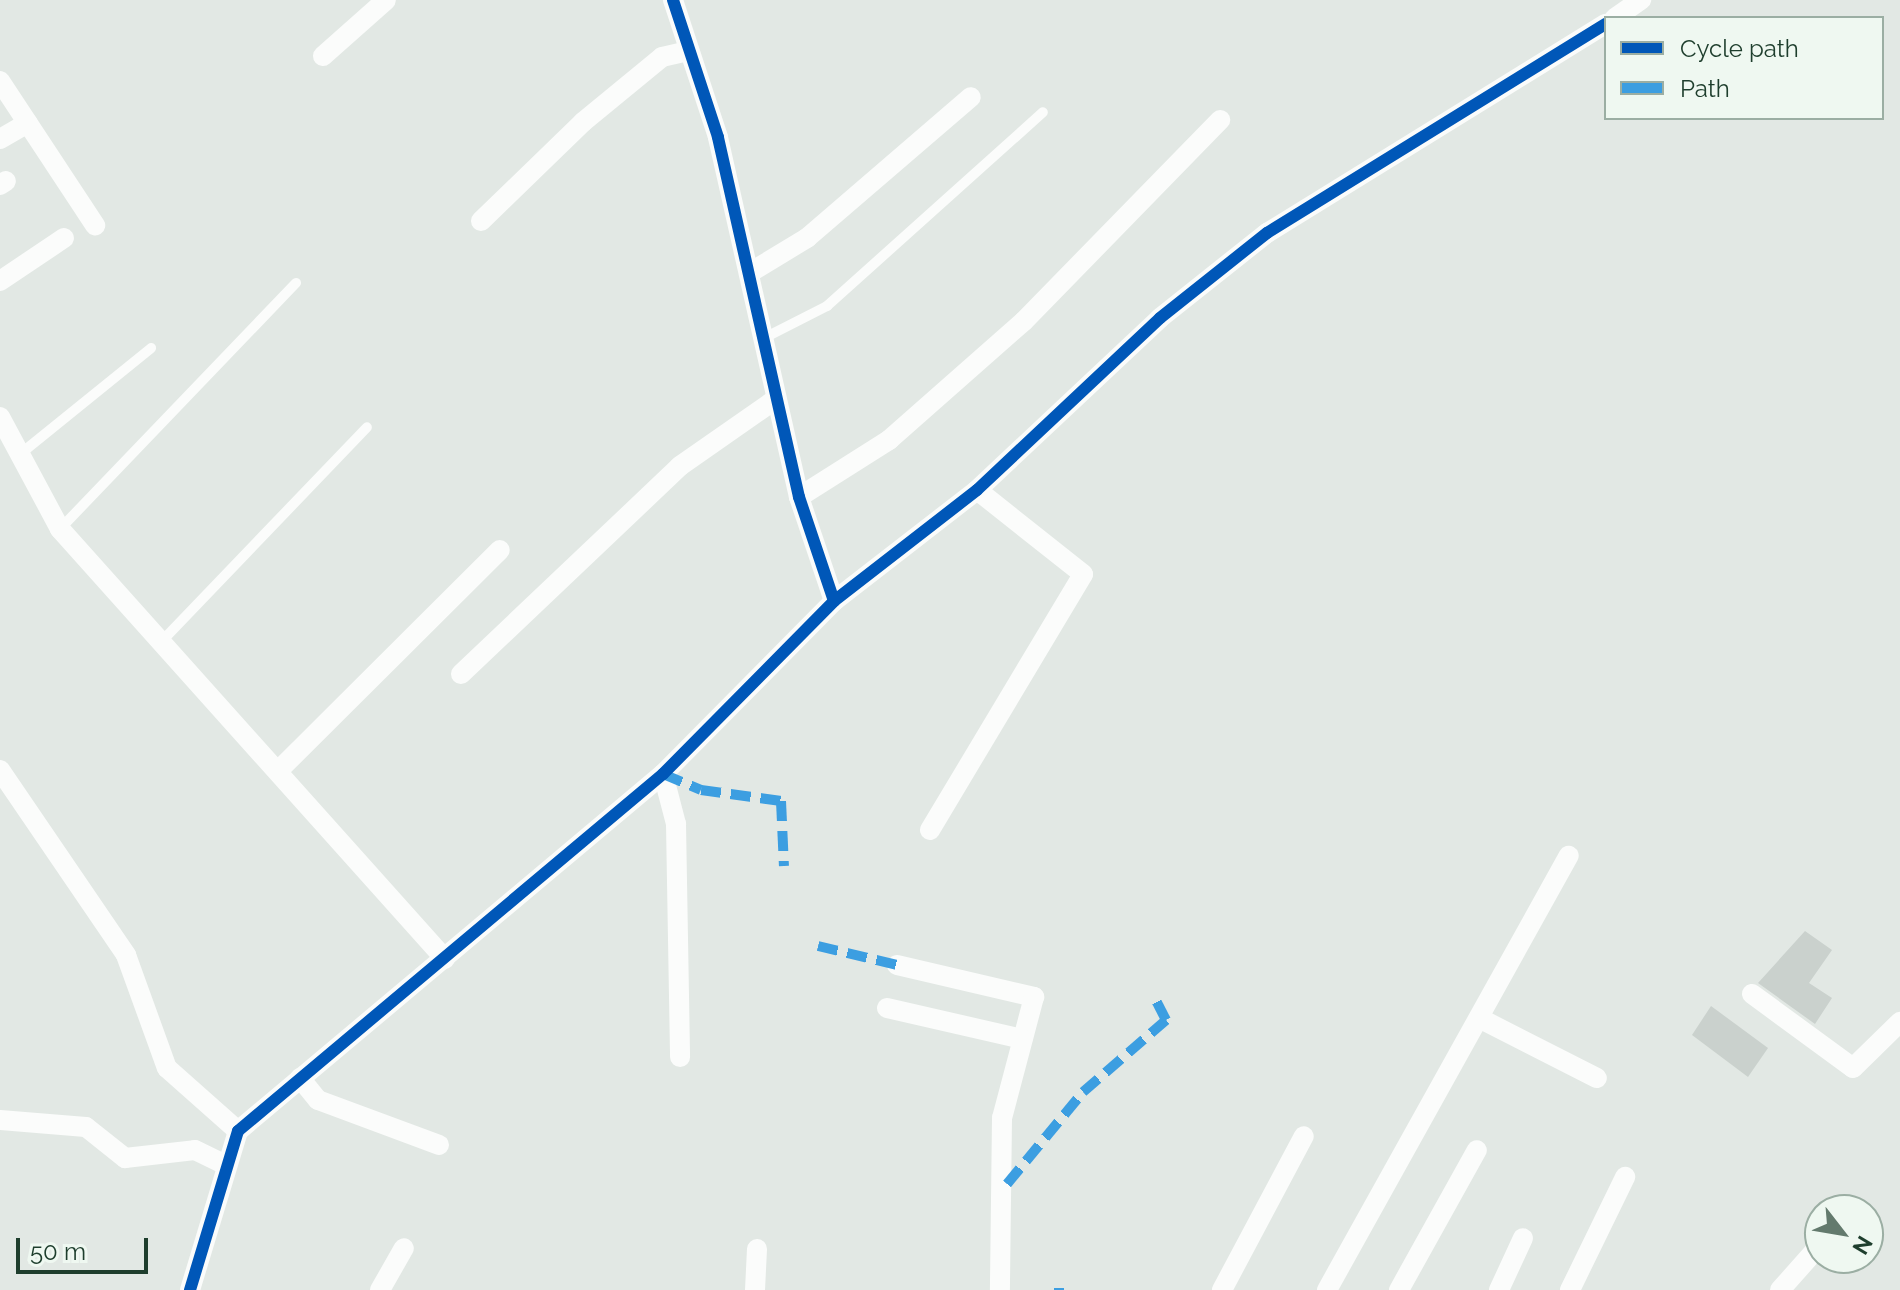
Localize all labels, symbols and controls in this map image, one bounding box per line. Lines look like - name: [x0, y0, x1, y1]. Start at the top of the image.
- legend: [1604, 16, 1884, 120]
- text: Cycle path: [1680, 34, 1799, 63]
- text: Path: [1680, 74, 1730, 103]
- north arrow: [1804, 1194, 1884, 1274]
- scale bar: [20, 1222, 152, 1272]
- text: N: [1847, 1231, 1878, 1259]
- text: 50 m: [30, 1237, 86, 1266]

